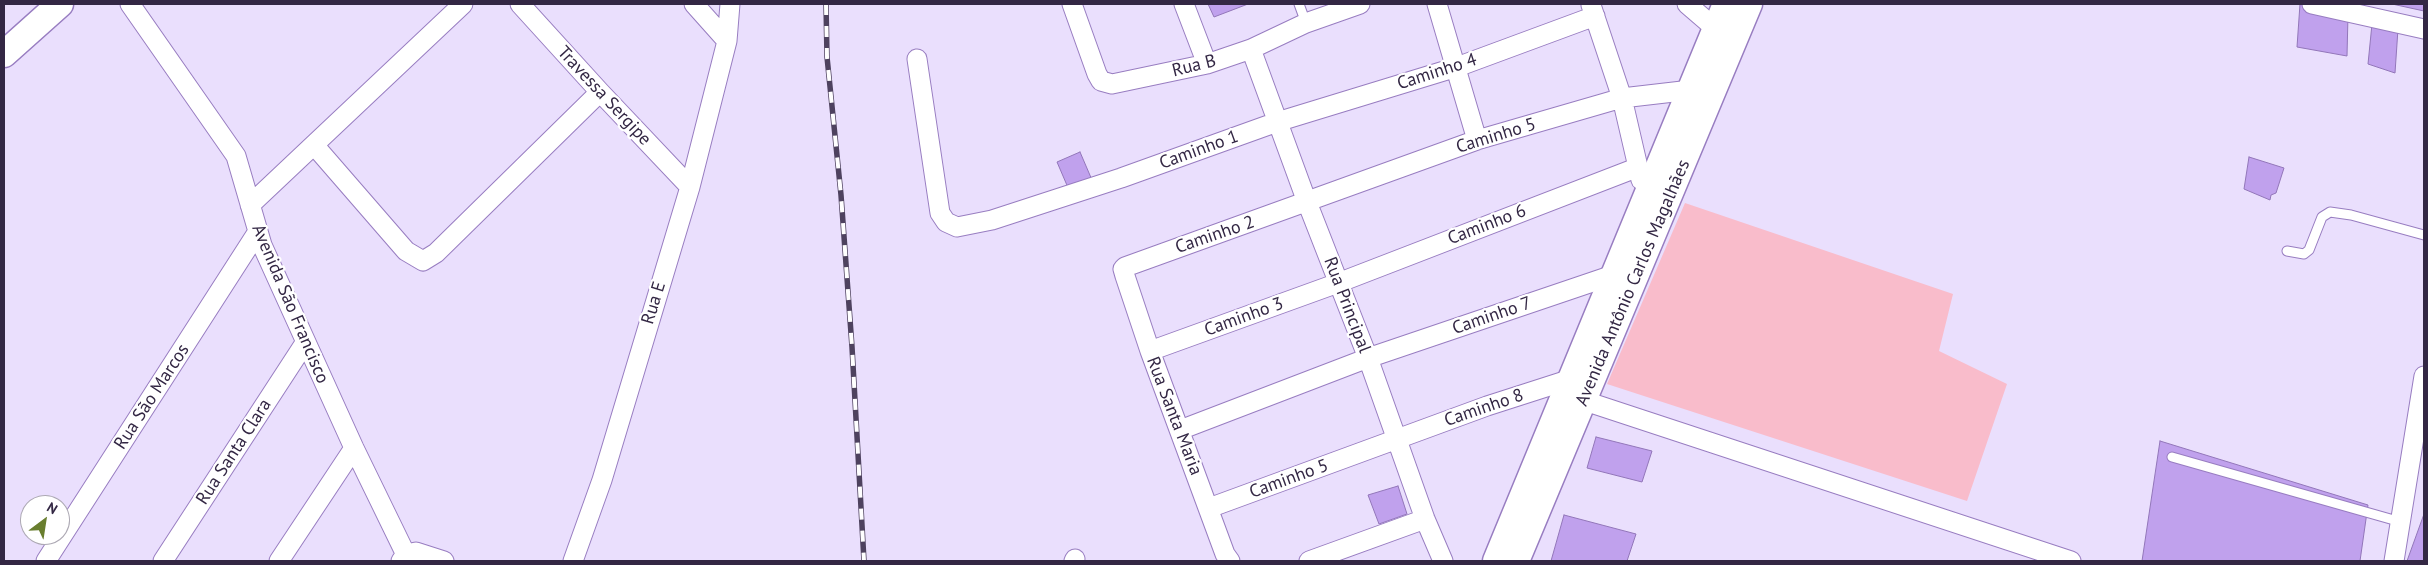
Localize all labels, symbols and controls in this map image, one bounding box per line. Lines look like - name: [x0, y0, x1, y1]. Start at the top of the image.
- street label: Travessa Sergipe: [553, 42, 655, 150]
- street label: Caminho 4: [1395, 49, 1479, 95]
- street label: Rua B: [1170, 50, 1218, 82]
- street label: Caminho 5: [1453, 114, 1539, 158]
- street label: Caminho 1: [1157, 126, 1241, 174]
- street label: Avenida Antônio Carlos Magalhães: [1571, 157, 1695, 409]
- street label: Caminho 6: [1445, 200, 1529, 250]
- street label: Caminho 2: [1173, 211, 1257, 259]
- street label: Avenida São Francisco: [247, 221, 333, 387]
- street label: Rua Principal: [1319, 254, 1375, 356]
- street label: Rua E: [637, 279, 671, 327]
- street label: Caminho 7: [1450, 292, 1534, 340]
- street label: Caminho 3: [1202, 293, 1286, 341]
- street label: Rua São Marcos: [110, 340, 194, 454]
- street label: Rua Santa Maria: [1141, 354, 1207, 478]
- street label: Caminho 8: [1442, 384, 1526, 432]
- street label: Rua Santa Clara: [192, 395, 276, 509]
- street label: Caminho 5: [1247, 455, 1331, 503]
- north arrow: [20, 495, 70, 545]
- text: N: [44, 498, 61, 518]

